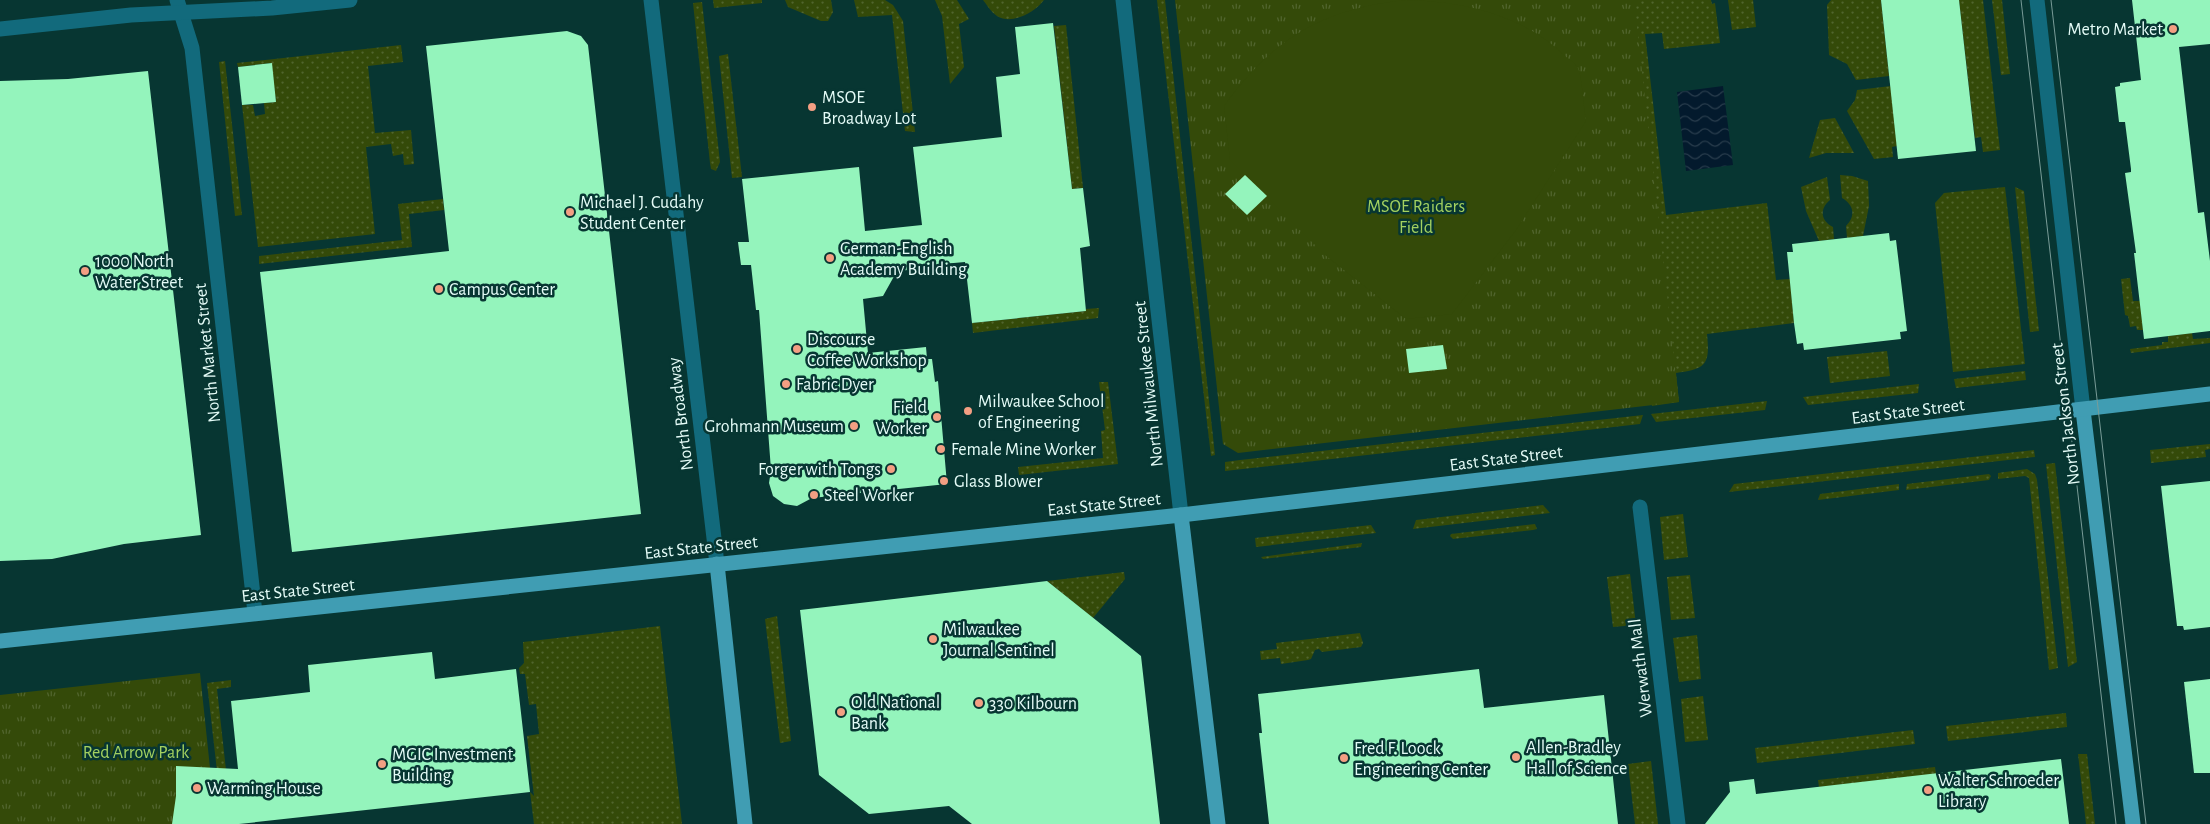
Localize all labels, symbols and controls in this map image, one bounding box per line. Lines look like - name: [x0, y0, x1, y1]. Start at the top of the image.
- place label: Metro Market: [2068, 21, 2163, 39]
- marker: Metro Market: [2167, 23, 2179, 35]
- place label: MSOE Broadway Lot: [822, 89, 916, 128]
- marker: MSOE Broadway Lot: [806, 101, 818, 113]
- place label: Michael J. Cudahy Student Center: [580, 194, 704, 233]
- park label: MSOE Raiders Field: [1367, 198, 1465, 237]
- marker: Michael J. Cudahy Student Center: [564, 206, 576, 218]
- place label: German-English Academy Building: [840, 240, 967, 279]
- marker: German-English Academy Building: [824, 252, 836, 264]
- place label: 1000 North Water Street: [95, 253, 184, 292]
- marker: 1000 North Water Street: [79, 265, 91, 277]
- place label: Campus Center: [449, 281, 555, 299]
- street label: North Market Street: [192, 282, 224, 423]
- marker: Campus Center: [433, 283, 445, 295]
- street label: North Milwaukee Street: [1131, 300, 1167, 468]
- place label: Discourse Coffee Workshop: [807, 331, 927, 370]
- street label: North Jackson Street: [2048, 342, 2084, 486]
- marker: Discourse Coffee Workshop: [791, 343, 803, 355]
- street label: North Broadway: [665, 356, 697, 471]
- place label: Fabric Dyer: [796, 376, 874, 394]
- marker: Fabric Dyer: [780, 378, 792, 390]
- place label: Milwaukee School of Engineering: [978, 393, 1104, 432]
- street label: East State Street: [1851, 396, 1966, 428]
- place label: Field Worker: [875, 399, 927, 438]
- marker: Milwaukee School of Engineering: [962, 405, 974, 417]
- marker: Field Worker: [931, 411, 943, 423]
- place label: Grohmann Museum: [704, 418, 844, 436]
- marker: Grohmann Museum: [848, 420, 860, 432]
- place label: Female Mine Worker: [951, 441, 1096, 459]
- marker: Female Mine Worker: [935, 443, 947, 455]
- street label: East State Street: [1449, 443, 1564, 475]
- place label: Forger with Tongs: [758, 461, 881, 479]
- marker: Forger with Tongs: [885, 463, 897, 475]
- place label: Glass Blower: [954, 473, 1043, 491]
- marker: Glass Blower: [938, 475, 950, 487]
- place label: Steel Worker: [824, 487, 914, 505]
- marker: Steel Worker: [808, 489, 820, 501]
- street label: East State Street: [1047, 490, 1162, 520]
- street label: East State Street: [644, 533, 759, 563]
- street label: East State Street: [241, 576, 356, 606]
- street label: Werwath Mall: [1626, 618, 1656, 718]
- place label: Milwaukee Journal Sentinel: [943, 621, 1055, 660]
- marker: Milwaukee Journal Sentinel: [927, 633, 939, 645]
- place label: Old National Bank: [851, 694, 940, 733]
- place label: 330 Kilbourn: [989, 695, 1077, 713]
- marker: 330 Kilbourn: [973, 697, 985, 709]
- marker: Old National Bank: [835, 706, 847, 718]
- place label: Allen-Bradley Hall of Science: [1526, 739, 1627, 778]
- place label: Fred F. Loock Engineering Center: [1354, 740, 1488, 779]
- park label: Red Arrow Park: [83, 744, 190, 762]
- place label: MGIC Investment Building: [392, 746, 513, 785]
- marker: Allen-Bradley Hall of Science: [1510, 751, 1522, 763]
- marker: Fred F. Loock Engineering Center: [1338, 752, 1350, 764]
- marker: MGIC Investment Building: [376, 758, 388, 770]
- place label: Walter Schroeder Library: [1938, 772, 2059, 811]
- place label: Warming House: [207, 780, 321, 798]
- marker: Warming House: [191, 782, 203, 794]
- marker: Walter Schroeder Library: [1922, 784, 1934, 796]

